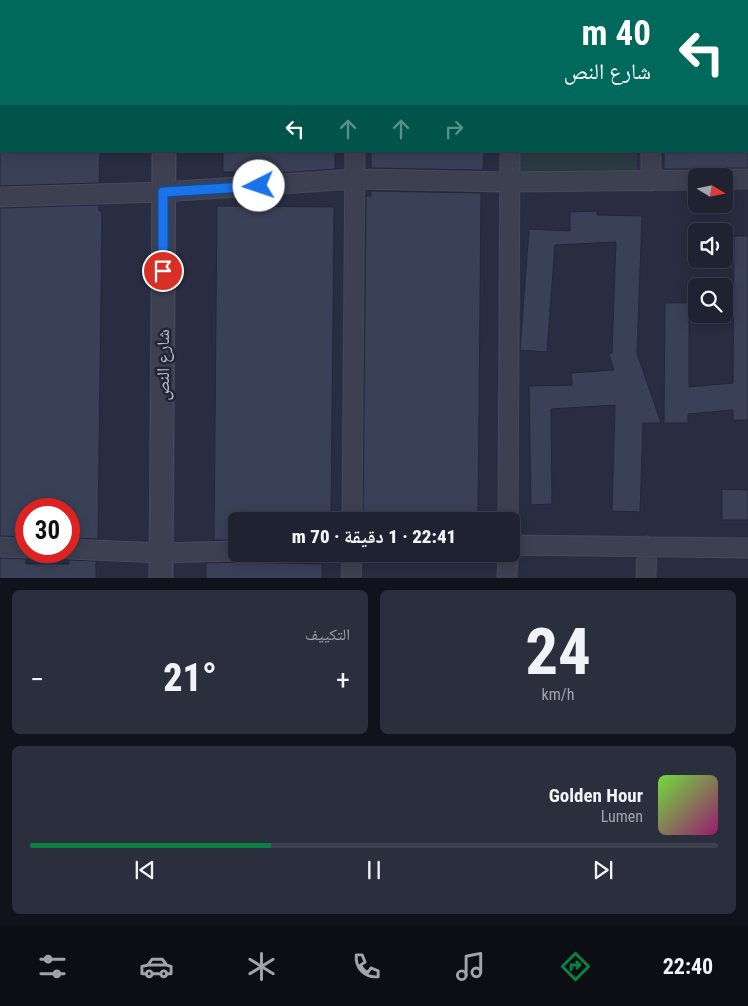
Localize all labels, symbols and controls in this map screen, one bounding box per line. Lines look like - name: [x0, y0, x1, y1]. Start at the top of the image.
- text: 40 m: [582, 13, 651, 54]
- icon: left: [669, 20, 734, 85]
- text: شارع النص: [564, 59, 651, 84]
- icon: left: [281, 115, 309, 143]
- icon: ahead: [334, 115, 362, 143]
- icon: ahead: [387, 115, 415, 143]
- icon: right: [440, 115, 468, 143]
- position arrow: [232, 159, 284, 211]
- north arrow: [688, 168, 732, 212]
- map controls: [688, 168, 733, 323]
- button: sound: [688, 223, 733, 268]
- pin: [142, 250, 184, 292]
- icon: arrive: [149, 257, 177, 285]
- button: search: [688, 278, 733, 323]
- street label: شارع النص: [152, 329, 174, 401]
- speed limit sign: 30: [15, 498, 80, 563]
- text: 22:41 · 1 دقيقة · 70 m: [292, 525, 456, 548]
- text: 24: [525, 614, 591, 690]
- text: التكييف: [305, 625, 350, 644]
- text: 21°: [163, 656, 217, 700]
- text: −: [30, 663, 44, 696]
- text: +: [336, 663, 350, 696]
- text: km/h: [542, 685, 574, 704]
- text: Golden Hour: [549, 784, 643, 807]
- text: Lumen: [601, 807, 643, 826]
- icon: previous: [131, 856, 159, 884]
- icon: pause: [360, 856, 388, 884]
- icon: next: [589, 856, 617, 884]
- icon: filters: [35, 949, 70, 984]
- icon: car: [139, 949, 174, 984]
- icon: climate: [244, 949, 279, 984]
- icon: phone: [349, 949, 384, 984]
- icon: music: [453, 949, 488, 984]
- icon: directions: [558, 949, 593, 984]
- text: 22:40: [663, 954, 713, 979]

